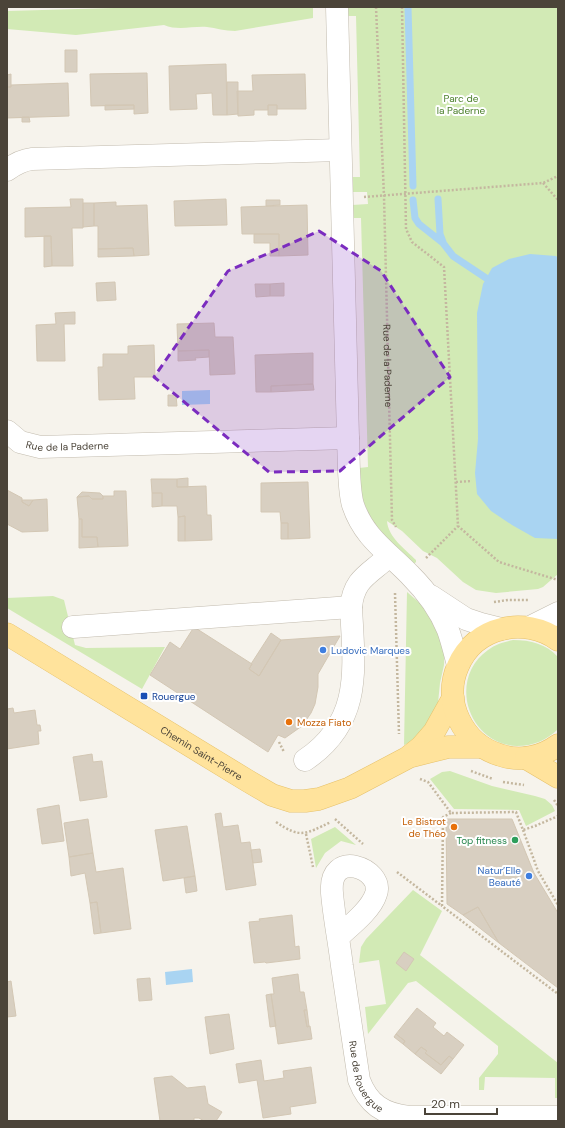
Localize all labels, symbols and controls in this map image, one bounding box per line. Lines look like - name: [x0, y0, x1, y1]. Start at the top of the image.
- park label: Parc de la Paderne: [437, 92, 486, 117]
- street label: Rue de la Paderne: [381, 324, 396, 408]
- street label: Rue de la Paderne: [25, 437, 109, 454]
- place label: Ludovic Marques: [331, 644, 410, 657]
- marker: Ludovic Marques: [318, 645, 328, 655]
- place label: Rouergue: [152, 690, 196, 703]
- marker: Rouergue: [139, 691, 149, 701]
- place label: Mozza Fiato: [297, 716, 351, 729]
- marker: Mozza Fiato: [284, 717, 294, 727]
- street label: Chemin Saint-Pierre: [158, 723, 245, 783]
- place label: Le Bistrot de Théo: [402, 815, 446, 840]
- marker: Le Bistrot de Théo: [449, 822, 459, 832]
- place label: Top fitness: [456, 834, 507, 847]
- marker: Top fitness: [510, 835, 520, 845]
- place label: Natur’Elle Beauté: [478, 864, 521, 889]
- marker: Natur’Elle Beauté: [524, 871, 534, 881]
- street label: Rue de Rouergue: [347, 1040, 386, 1115]
- scale bar: [425, 1090, 497, 1116]
- text: 20 m: [431, 1096, 460, 1112]

